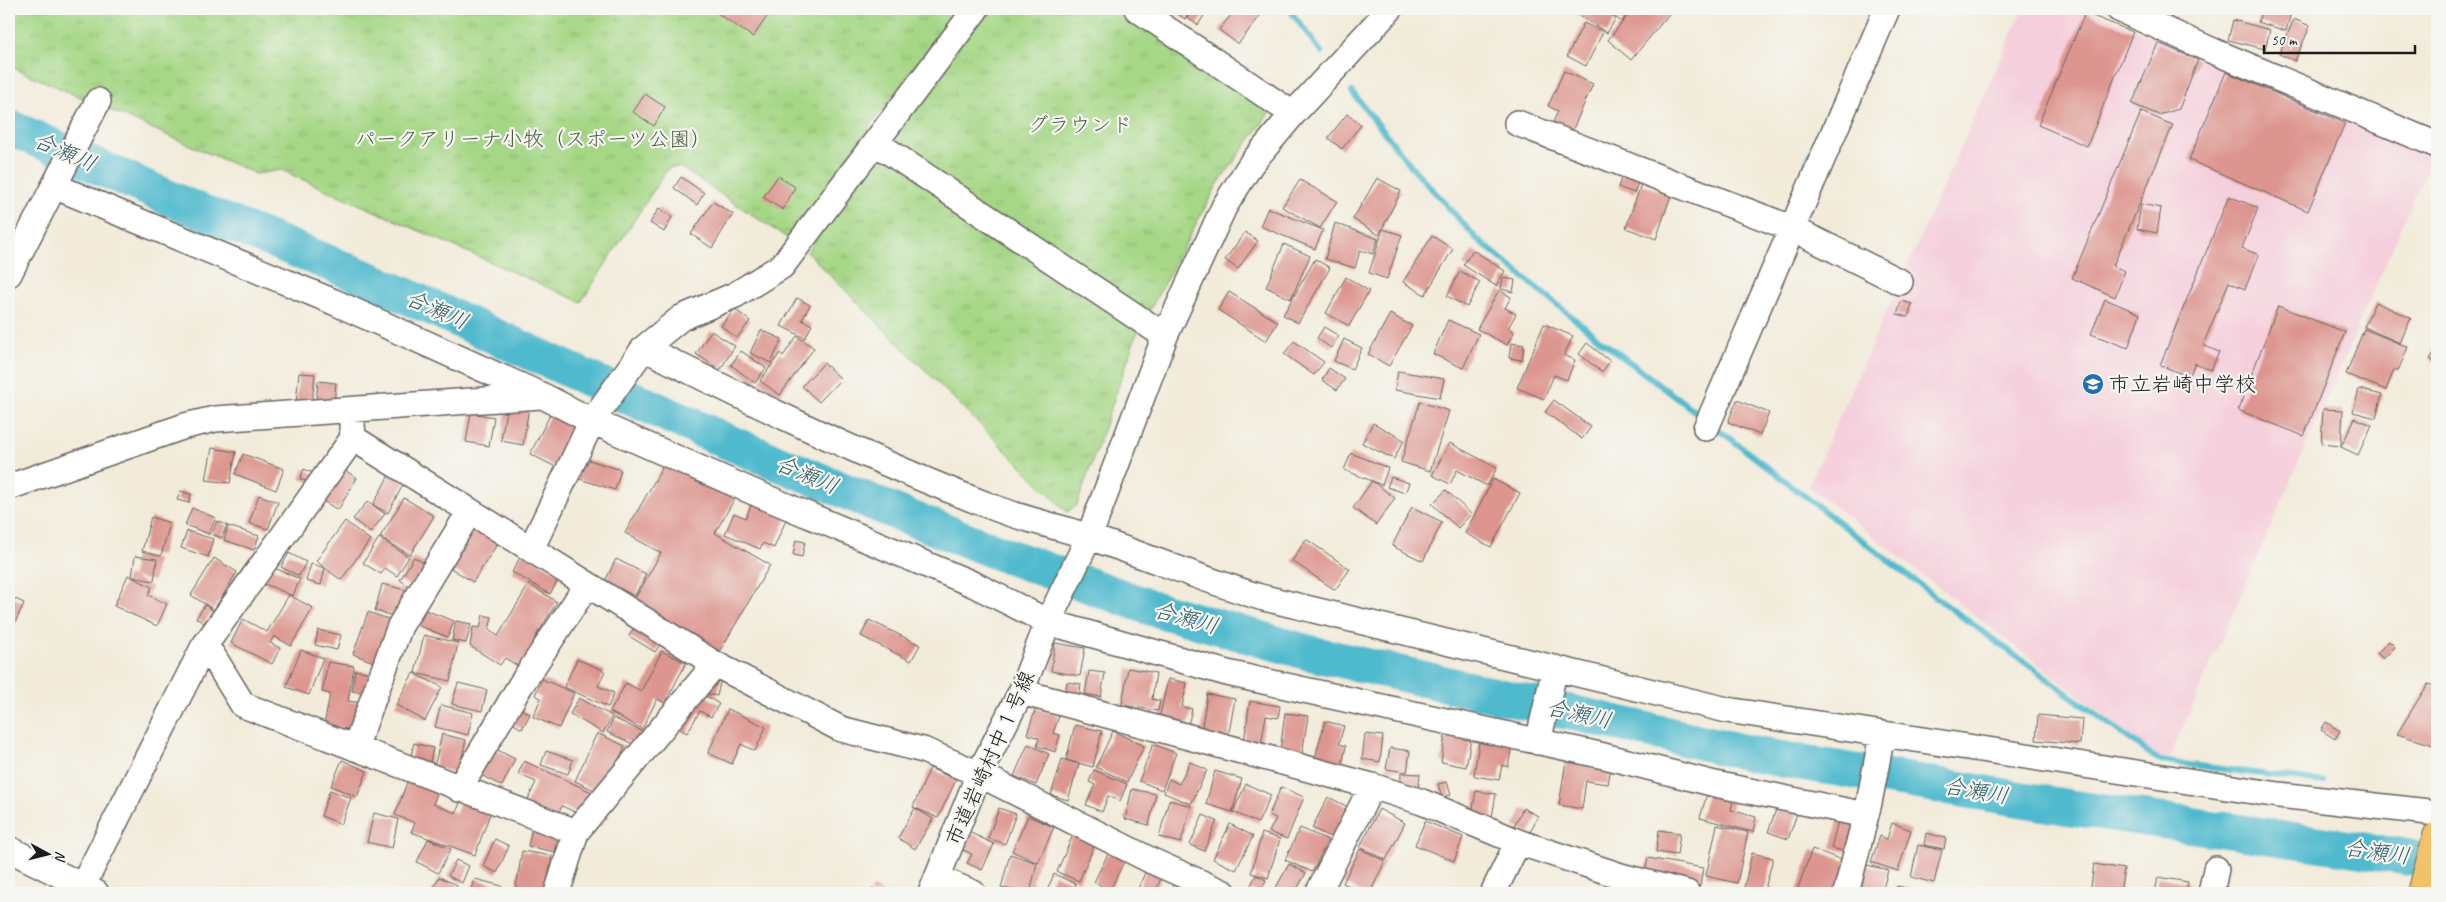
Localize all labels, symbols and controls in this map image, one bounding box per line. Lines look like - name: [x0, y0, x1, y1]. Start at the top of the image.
- scale bar: [2264, 22, 2415, 54]
- text: 50 m: [2271, 31, 2298, 50]
- park label: グラウンド: [1028, 112, 1133, 138]
- water label: 合瀬川: [29, 126, 101, 178]
- park label: パークアリーナ小牧（スポーツ公園）: [355, 126, 711, 152]
- water label: 合瀬川: [401, 284, 473, 336]
- place label: 市立岩崎中学校: [2109, 371, 2256, 397]
- school or university icon: 市立岩崎中学校: [2081, 372, 2105, 396]
- water label: 合瀬川: [771, 449, 843, 501]
- water label: 合瀬川: [1150, 595, 1222, 641]
- street label: 市道岩崎村中１号線: [940, 666, 1040, 850]
- water label: 合瀬川: [1544, 693, 1614, 735]
- water label: 合瀬川: [1941, 771, 2011, 811]
- north arrow: [22, 830, 72, 880]
- water label: 合瀬川: [2342, 834, 2412, 870]
- text: N: [51, 850, 69, 863]

